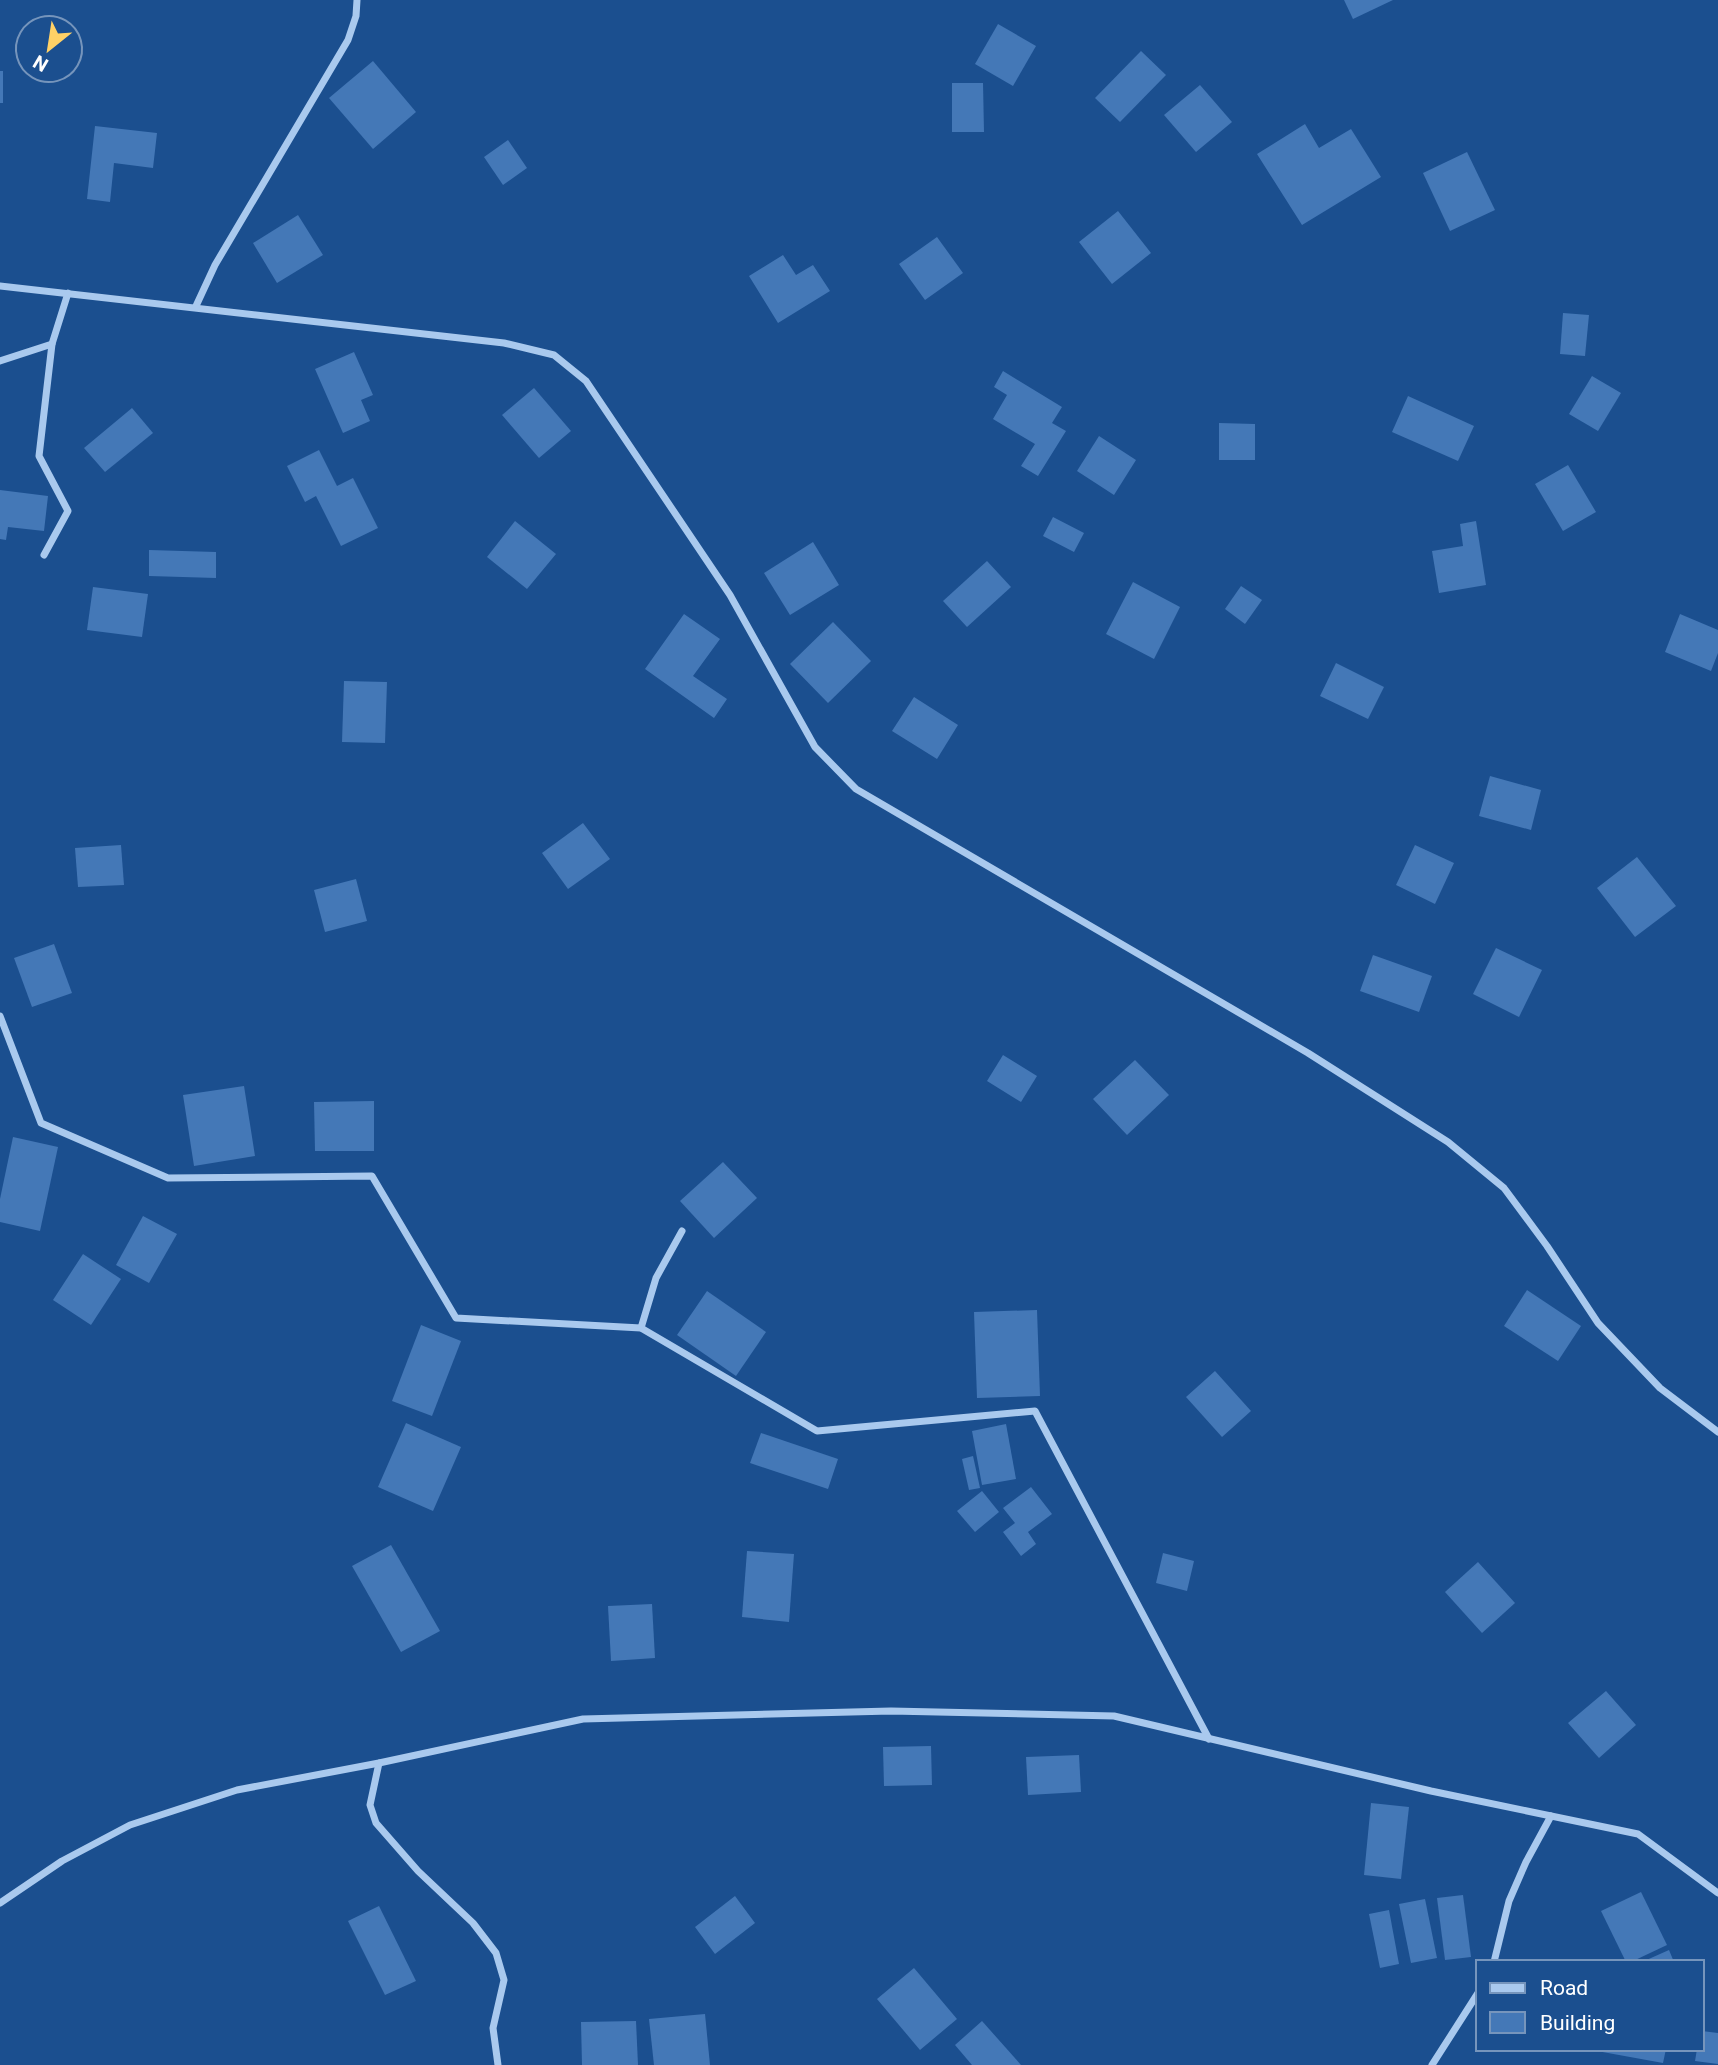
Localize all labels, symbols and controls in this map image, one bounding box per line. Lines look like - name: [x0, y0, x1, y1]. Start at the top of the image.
- north arrow: [14, 14, 84, 84]
- text: N: [29, 50, 52, 77]
- legend: [1476, 1960, 1704, 2051]
- text: Road: [1540, 1976, 1588, 2000]
- text: Building: [1540, 2011, 1615, 2035]

